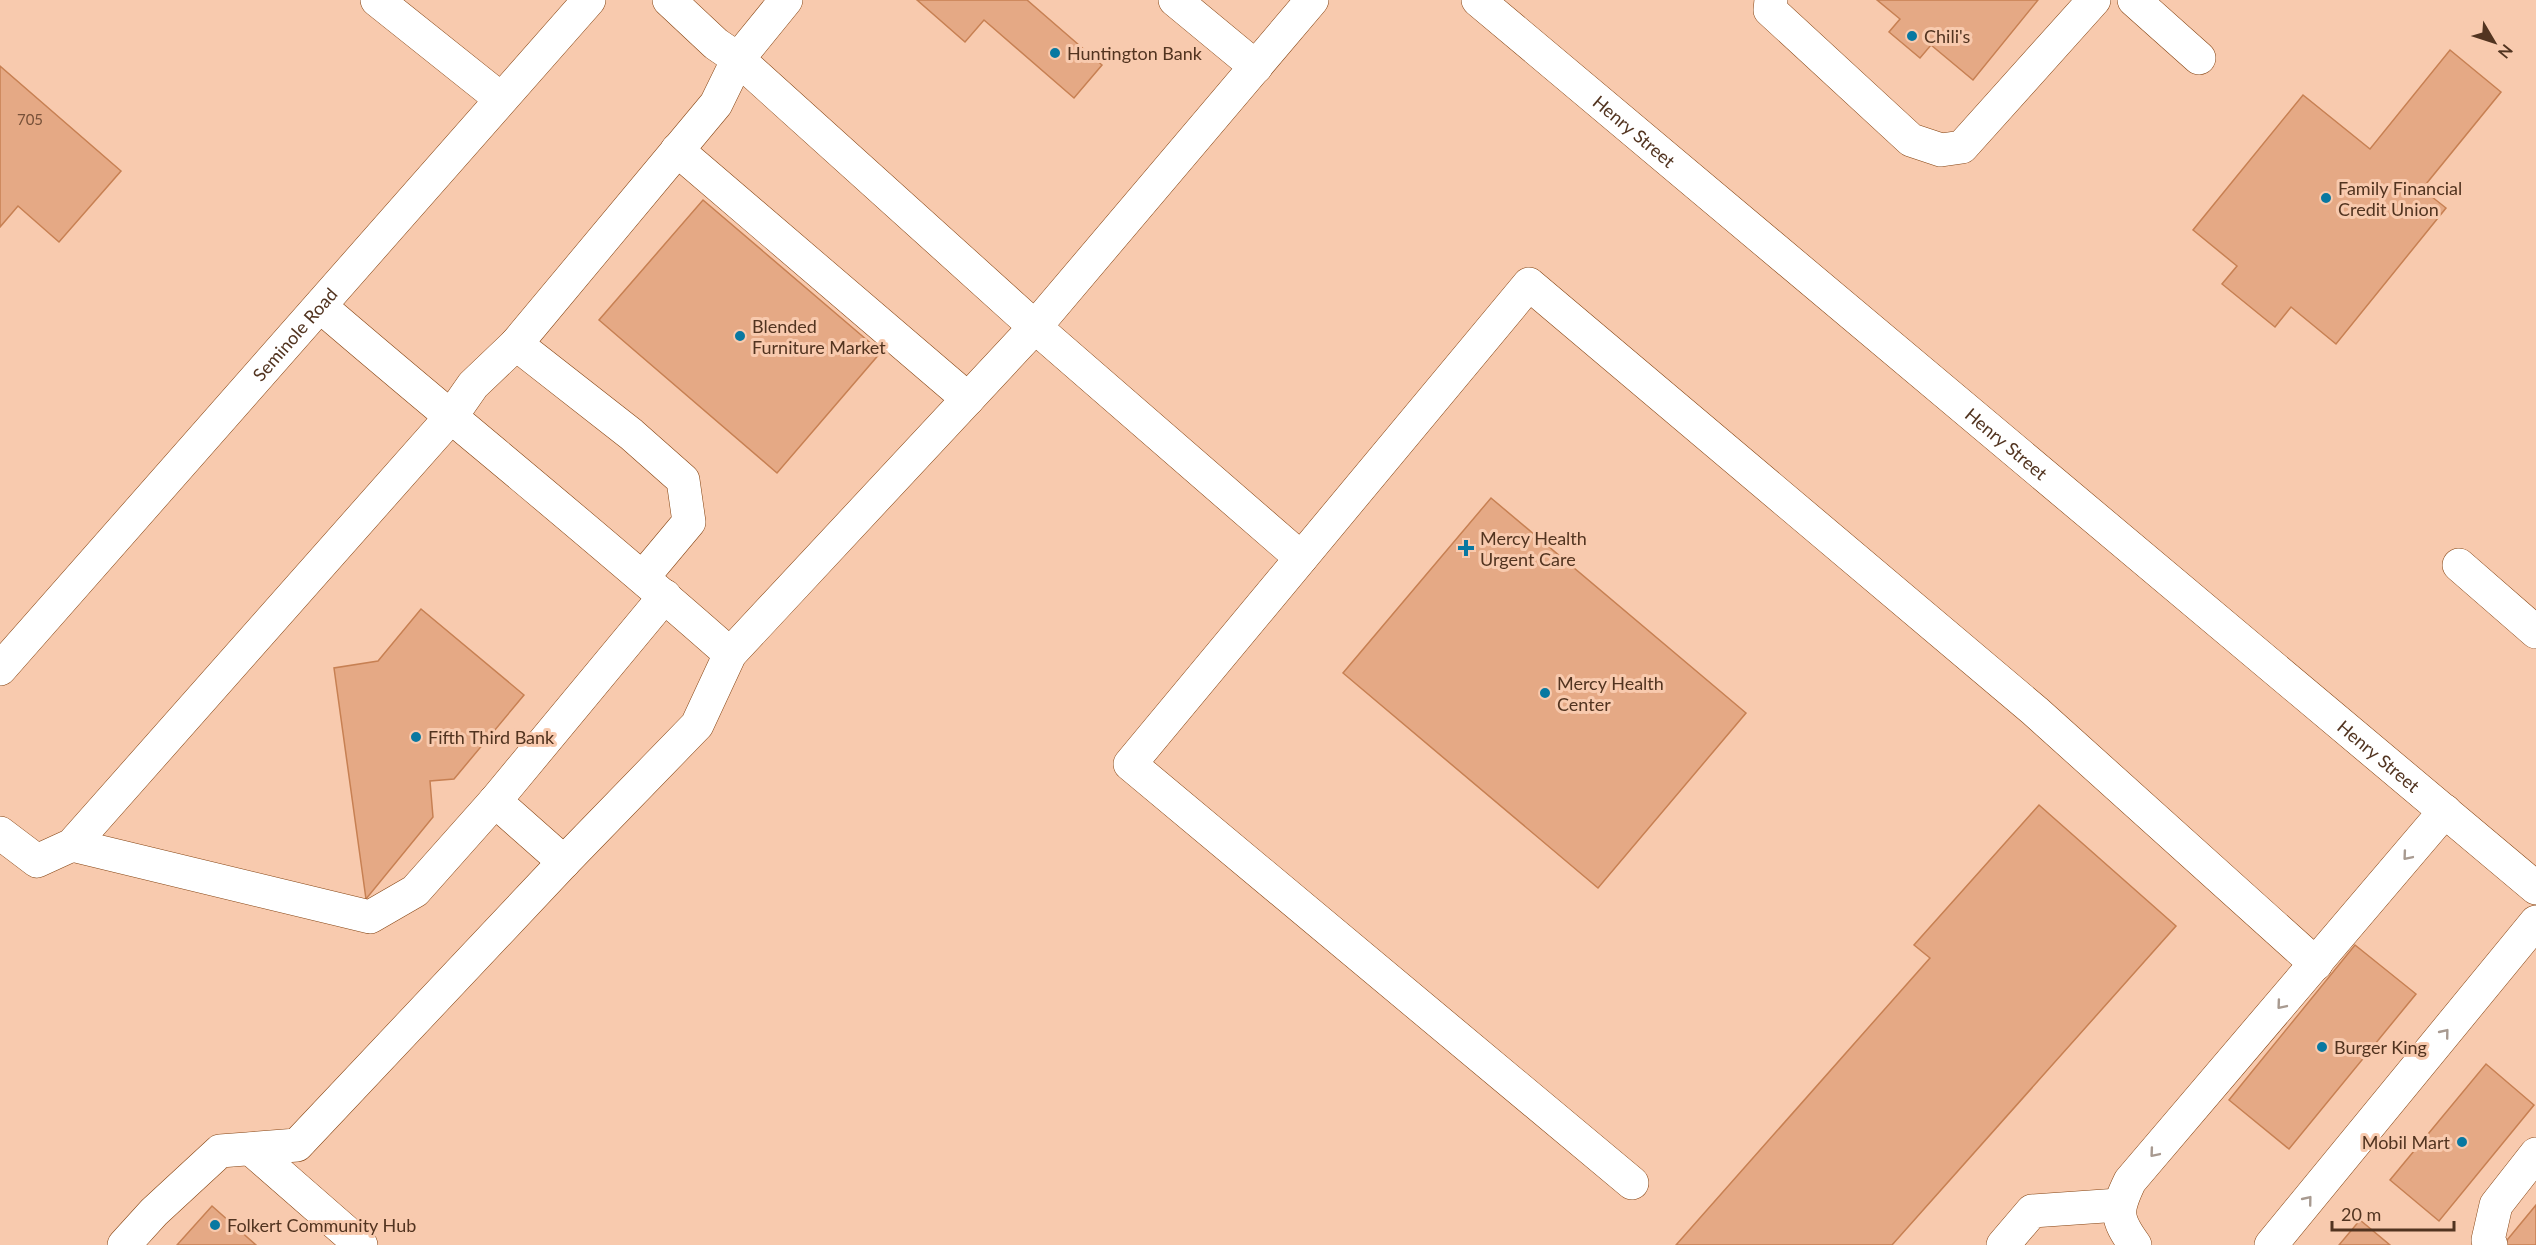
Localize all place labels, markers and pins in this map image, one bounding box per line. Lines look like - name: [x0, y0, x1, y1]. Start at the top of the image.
- place label: Chili's: [1924, 25, 1970, 47]
- marker: Chili's: [1905, 29, 1919, 43]
- place label: Huntington Bank: [1067, 42, 1203, 64]
- marker: Huntington Bank: [1048, 46, 1062, 60]
- place label: Family Financial Credit Union: [2338, 177, 2462, 220]
- marker: Family Financial Credit Union: [2319, 191, 2333, 205]
- place label: Blended Furniture Market: [752, 315, 886, 358]
- marker: Blended Furniture Market: [733, 329, 747, 343]
- place label: Mercy Health Urgent Care: [1480, 527, 1587, 570]
- marker: Mercy Health Urgent Care: [1457, 539, 1475, 557]
- place label: Mercy Health Center: [1557, 672, 1664, 715]
- marker: Mercy Health Center: [1538, 686, 1552, 700]
- place label: Fifth Third Bank: [428, 726, 555, 748]
- marker: Fifth Third Bank: [409, 730, 423, 744]
- place label: Burger King: [2334, 1036, 2427, 1058]
- marker: Burger King: [2315, 1040, 2329, 1054]
- place label: Mobil Mart: [2362, 1131, 2451, 1153]
- marker: Mobil Mart: [2455, 1135, 2469, 1149]
- place label: Folkert Community Hub: [227, 1214, 416, 1236]
- marker: Folkert Community Hub: [208, 1218, 222, 1232]

